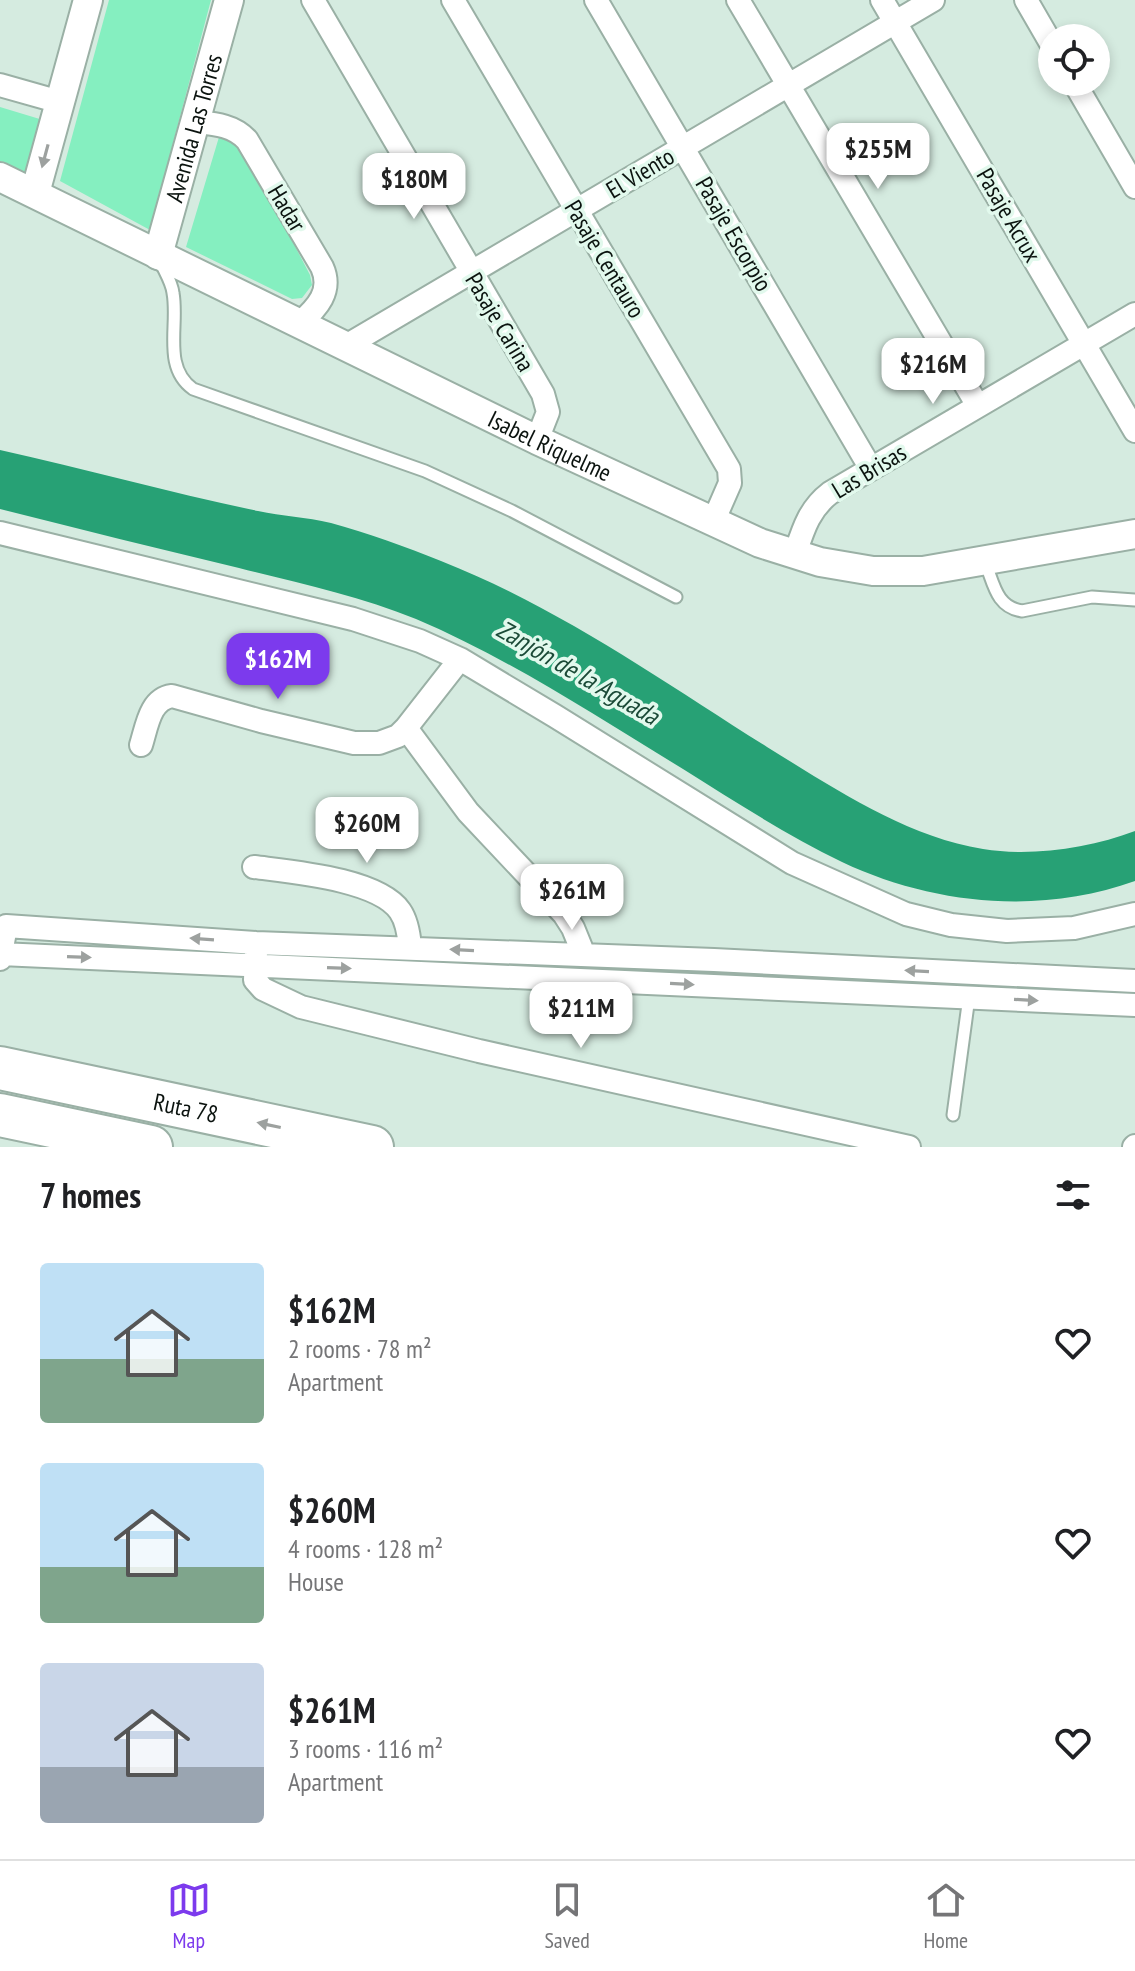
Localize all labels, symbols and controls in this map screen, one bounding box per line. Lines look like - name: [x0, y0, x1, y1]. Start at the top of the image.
- map controls: [1038, 24, 1110, 96]
- button: locate: [1038, 24, 1110, 96]
- street label: Avenida Las Torres: [158, 50, 229, 205]
- pin: $255M: [822, 123, 934, 191]
- text: $255M: [845, 132, 911, 165]
- street label: El Viento: [600, 141, 680, 205]
- one-way arrow: [38, 145, 51, 169]
- pin: $180M: [358, 153, 470, 221]
- text: $180M: [381, 162, 447, 195]
- street label: Pasaje Acrux: [970, 162, 1048, 268]
- street label: Pasaje Escorpio: [689, 171, 779, 297]
- street label: Hadar: [261, 179, 313, 237]
- street label: Pasaje Centauro: [558, 194, 652, 324]
- street label: Pasaje Carina: [458, 267, 542, 377]
- pin: $216M: [877, 338, 989, 406]
- text: $216M: [900, 347, 966, 380]
- street label: Isabel Riquelme: [483, 403, 617, 488]
- street label: Las Brisas: [826, 437, 912, 505]
- water label: Zanjón de la Aguada: [491, 612, 666, 733]
- pin: $162M: [222, 633, 334, 701]
- text: $162M: [245, 642, 311, 675]
- pin: $260M: [311, 797, 423, 865]
- text: $260M: [334, 806, 400, 839]
- pin: $261M: [516, 864, 628, 932]
- text: $261M: [539, 873, 605, 906]
- one-way arrow: [189, 932, 214, 945]
- one-way arrow: [449, 943, 474, 956]
- one-way arrow: [67, 950, 92, 963]
- one-way arrow: [327, 962, 352, 975]
- one-way arrow: [904, 964, 929, 977]
- one-way arrow: [670, 977, 695, 990]
- pin: $211M: [525, 982, 637, 1050]
- text: $211M: [548, 991, 614, 1024]
- one-way arrow: [1014, 994, 1039, 1007]
- street label: Ruta 78: [151, 1086, 221, 1129]
- one-way arrow: [256, 1118, 281, 1131]
- text: 7 homes: [40, 1173, 141, 1217]
- icon: filters: [1051, 1173, 1095, 1217]
- text: $162M: [288, 1288, 376, 1332]
- icon: home: [104, 1295, 200, 1391]
- icon: heart: [1051, 1321, 1095, 1365]
- text: 2 rooms · 78 m²: [288, 1332, 432, 1365]
- text: Apartment: [288, 1365, 383, 1398]
- text: $260M: [288, 1488, 376, 1532]
- icon: home: [104, 1495, 200, 1591]
- icon: heart: [1051, 1521, 1095, 1565]
- text: 4 rooms · 128 m²: [288, 1532, 443, 1565]
- text: House: [288, 1565, 344, 1598]
- text: $261M: [288, 1688, 376, 1732]
- icon: home: [104, 1695, 200, 1791]
- icon: heart: [1051, 1721, 1095, 1765]
- text: 3 rooms · 116 m²: [288, 1732, 443, 1765]
- text: Apartment: [288, 1765, 383, 1798]
- tab: Map: [167, 1878, 211, 1954]
- tab: Saved: [544, 1878, 590, 1954]
- tab: Home: [923, 1878, 968, 1954]

